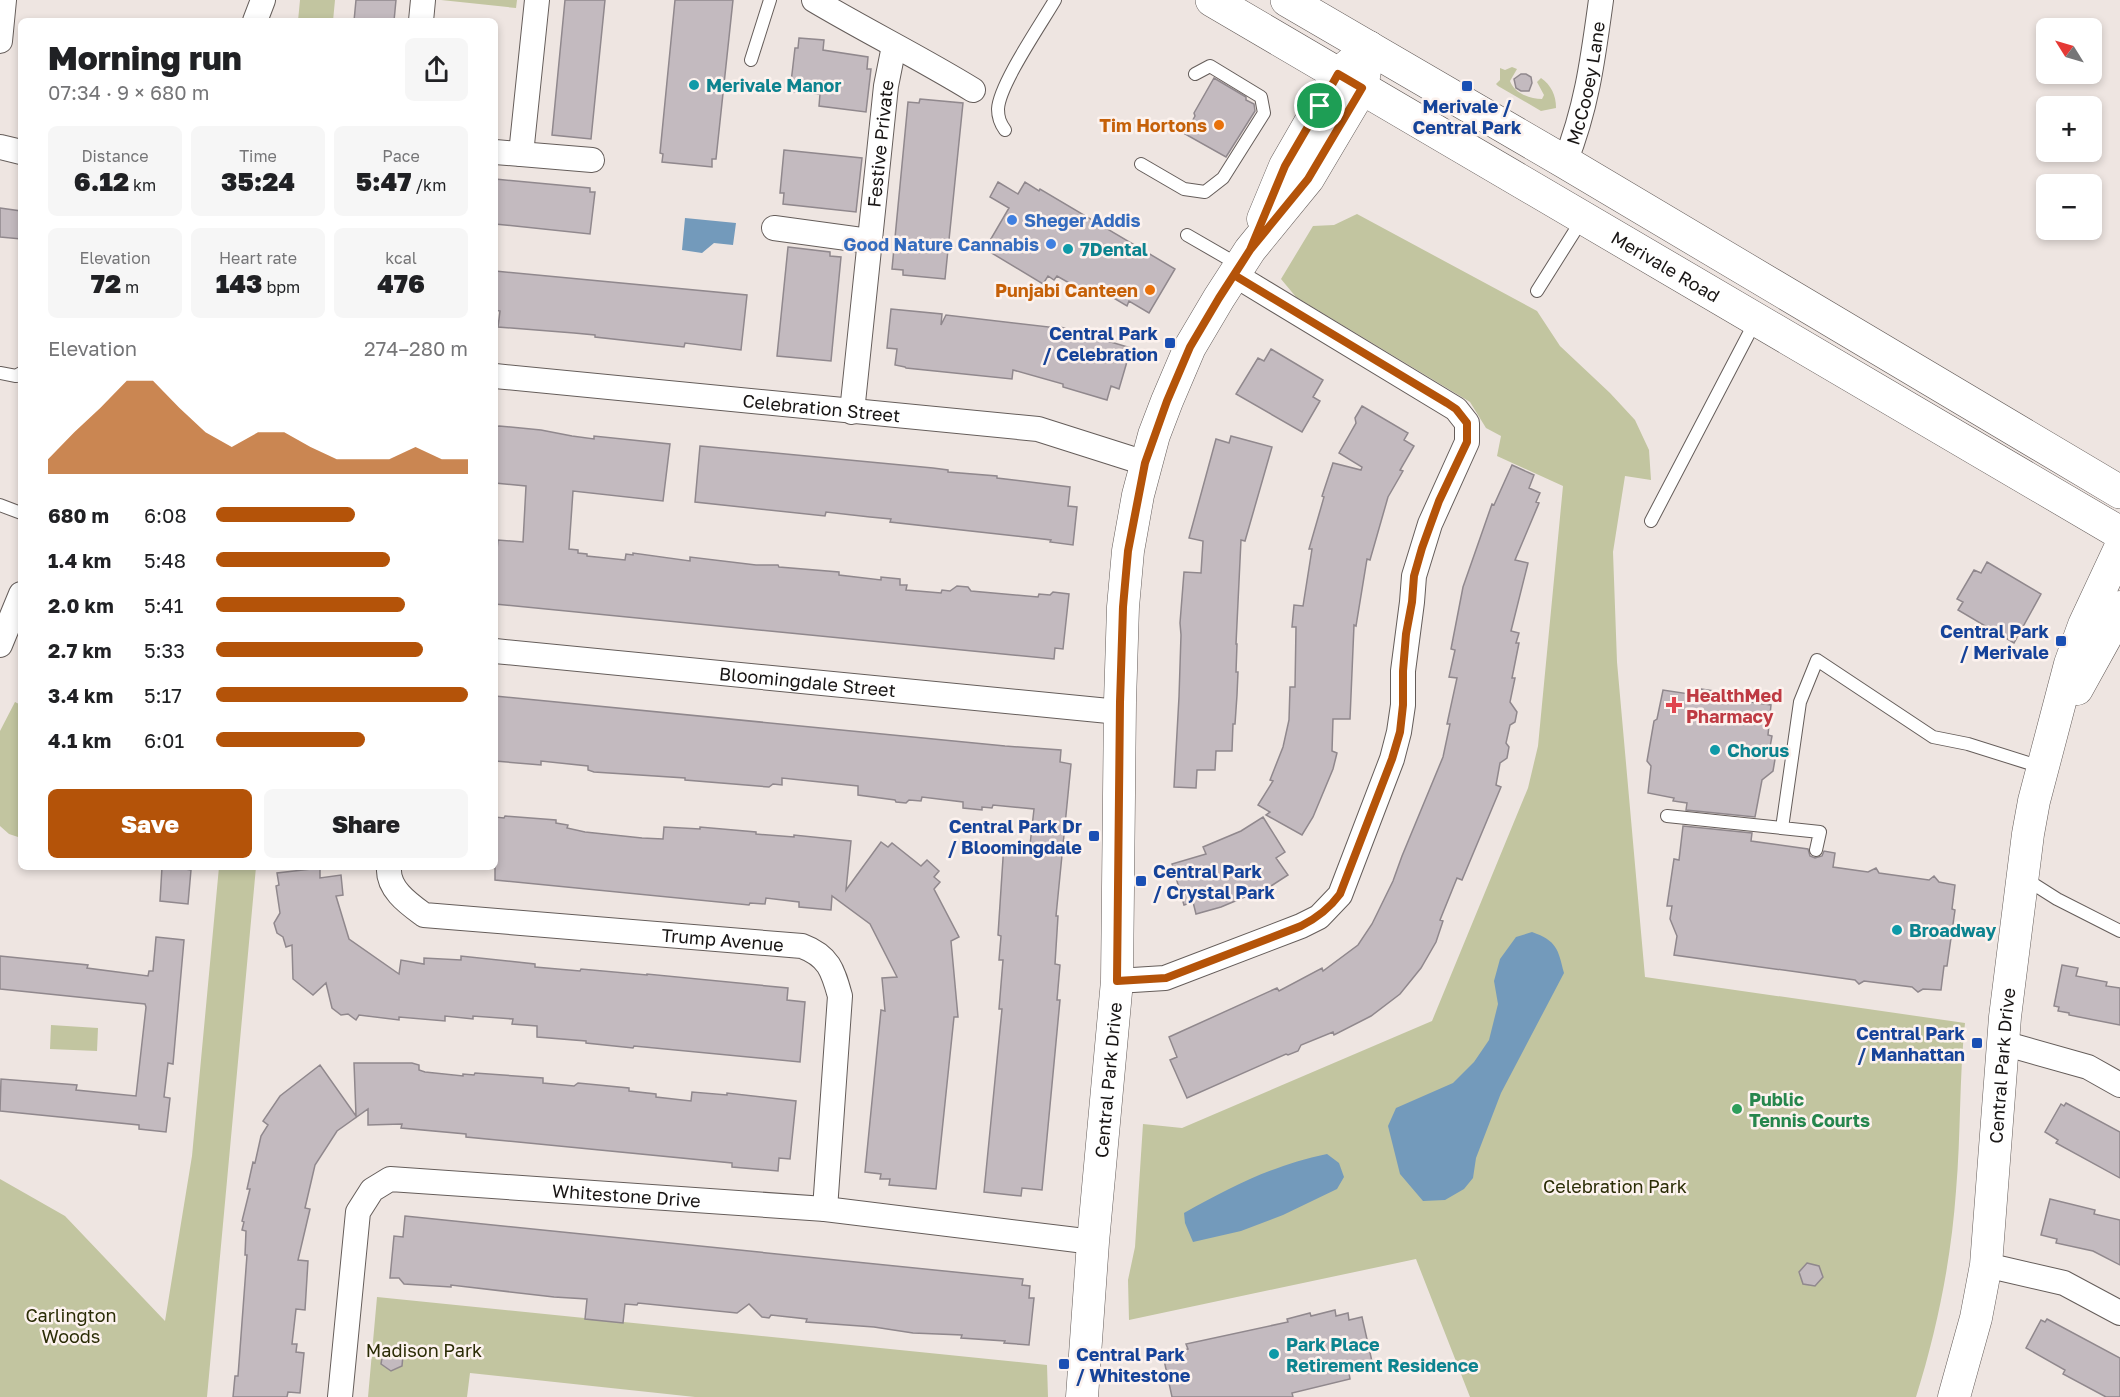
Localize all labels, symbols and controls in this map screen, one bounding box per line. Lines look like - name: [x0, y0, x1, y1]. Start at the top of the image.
- north arrow: [2036, 18, 2102, 84]
- map controls: [2036, 18, 2102, 240]
- street label: McCooey Lane: [1561, 20, 1609, 148]
- text: Morning run: [48, 38, 242, 77]
- button: share: [405, 38, 468, 101]
- place label: Merivale Manor: [706, 74, 841, 96]
- marker: Merivale Manor: [687, 78, 701, 92]
- street label: Festive Private: [862, 78, 898, 208]
- marker: Merivale / Central Park: [1460, 79, 1474, 93]
- text: 07:34 · 9 × 680 m: [48, 80, 209, 104]
- pin: [1294, 80, 1345, 131]
- icon: arrive: [1303, 89, 1336, 122]
- place label: Merivale / Central Park: [1413, 95, 1522, 138]
- button: +: [2036, 96, 2102, 162]
- place label: Tim Hortons: [1099, 114, 1207, 136]
- marker: Tim Hortons: [1212, 118, 1226, 132]
- text: Distance: [81, 146, 149, 166]
- text: Time: [239, 146, 277, 166]
- text: Pace: [382, 146, 420, 166]
- text: 6.12: [74, 166, 129, 197]
- text: 35:24: [221, 166, 295, 197]
- text: 5:47: [356, 166, 411, 197]
- button: −: [2036, 174, 2102, 240]
- text: km: [129, 175, 156, 195]
- text: /km: [411, 175, 446, 195]
- place label: Sheger Addis: [1024, 209, 1141, 231]
- marker: Sheger Addis: [1005, 213, 1019, 227]
- street label: Merivale Road: [1607, 226, 1724, 307]
- place label: Good Nature Cannabis: [843, 233, 1039, 255]
- marker: Good Nature Cannabis: [1044, 237, 1058, 251]
- place label: 7Dental: [1080, 238, 1148, 260]
- marker: 7Dental: [1061, 242, 1075, 256]
- text: Elevation: [79, 248, 151, 268]
- text: Heart rate: [219, 248, 297, 268]
- text: kcal: [385, 248, 417, 268]
- text: 72: [91, 268, 121, 299]
- text: 143: [216, 268, 262, 299]
- text: 476: [377, 268, 425, 299]
- text: m: [121, 277, 139, 297]
- text: bpm: [262, 277, 300, 297]
- place label: Punjabi Canteen: [995, 279, 1138, 301]
- marker: Punjabi Canteen: [1143, 283, 1157, 297]
- place label: Central Park / Celebration: [1043, 322, 1159, 365]
- text: Elevation: [48, 336, 137, 360]
- text: 274–280 m: [364, 336, 468, 360]
- marker: Central Park / Celebration: [1163, 336, 1177, 350]
- street label: Celebration Street: [742, 389, 901, 427]
- text: 680 m: [48, 503, 109, 527]
- text: 6:08: [144, 503, 187, 527]
- text: 1.4 km: [48, 548, 111, 572]
- text: 5:48: [144, 548, 186, 572]
- text: 2.0 km: [48, 593, 114, 617]
- text: 5:41: [144, 593, 184, 617]
- place label: Central Park / Merivale: [1940, 620, 2050, 663]
- marker: Central Park / Merivale: [2054, 634, 2068, 648]
- text: 2.7 km: [48, 638, 112, 662]
- text: 5:33: [144, 638, 185, 662]
- street label: Bloomingdale Street: [718, 662, 897, 701]
- text: 3.4 km: [48, 683, 113, 707]
- text: 5:17: [144, 683, 182, 707]
- place label: HealthMed Pharmacy: [1686, 684, 1782, 727]
- marker: HealthMed Pharmacy: [1667, 698, 1681, 712]
- text: 4.1 km: [48, 728, 111, 752]
- text: 6:01: [144, 728, 184, 752]
- place label: Chorus: [1727, 739, 1789, 761]
- marker: Chorus: [1708, 743, 1722, 757]
- button: Save: [48, 789, 252, 858]
- button: Share: [264, 789, 468, 858]
- place label: Central Park Dr / Bloomingdale: [948, 815, 1082, 858]
- marker: Central Park Dr / Bloomingdale: [1087, 829, 1101, 843]
- place label: Central Park / Crystal Park: [1153, 860, 1275, 903]
- marker: Central Park / Crystal Park: [1134, 874, 1148, 888]
- place label: Broadway: [1909, 919, 1996, 941]
- marker: Broadway: [1890, 923, 1904, 937]
- street label: Trump Avenue: [661, 924, 785, 955]
- street label: Central Park Drive: [1984, 986, 2020, 1144]
- street label: Central Park Drive: [1090, 1001, 1126, 1159]
- place label: Central Park / Manhattan: [1856, 1022, 1966, 1065]
- marker: Central Park / Manhattan: [1970, 1036, 1984, 1050]
- place label: Public Tennis Courts: [1749, 1088, 1870, 1131]
- marker: Public Tennis Courts: [1730, 1102, 1744, 1116]
- park label: Celebration Park: [1543, 1175, 1687, 1197]
- street label: Whitestone Drive: [551, 1179, 702, 1211]
- park label: Carlington Woods: [25, 1304, 117, 1347]
- place label: Park Place Retirement Residence: [1286, 1333, 1479, 1376]
- park label: Madison Park: [366, 1339, 482, 1361]
- place label: Central Park / Whitestone: [1076, 1343, 1191, 1386]
- marker: Park Place Retirement Residence: [1267, 1347, 1281, 1361]
- marker: Central Park / Whitestone: [1057, 1357, 1071, 1371]

